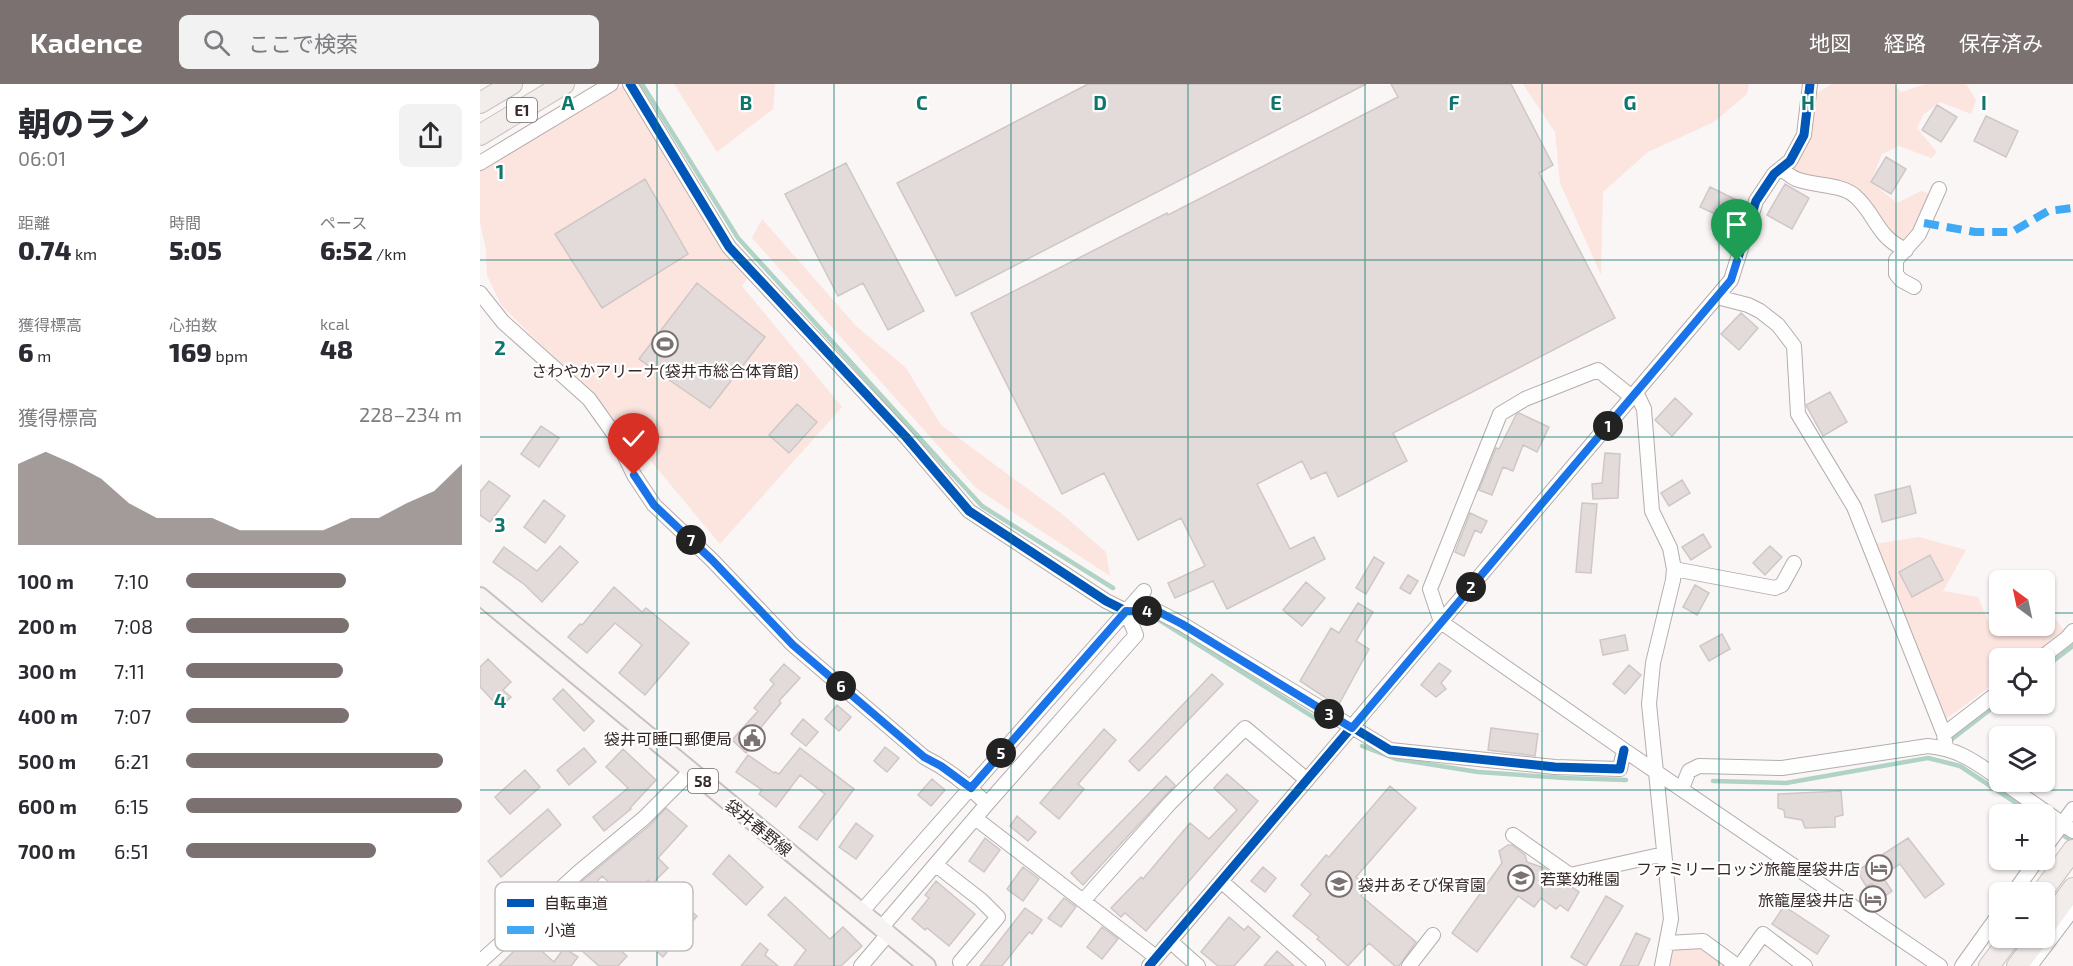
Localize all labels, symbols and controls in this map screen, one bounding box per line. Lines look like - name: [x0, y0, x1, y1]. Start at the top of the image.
- search box: [179, 15, 599, 69]
- text: Kadence: [30, 25, 143, 59]
- icon: search: [200, 26, 233, 59]
- text: ここで検索: [248, 30, 358, 56]
- text: 地図: [1809, 30, 1851, 55]
- text: 経路: [1884, 30, 1926, 55]
- text: 保存済み: [1959, 30, 2043, 55]
- text: A: [561, 90, 575, 114]
- text: B: [740, 90, 752, 114]
- text: C: [916, 90, 928, 114]
- text: D: [1093, 90, 1107, 114]
- text: E: [1270, 90, 1282, 114]
- text: F: [1448, 90, 1460, 114]
- text: G: [1624, 90, 1636, 114]
- text: H: [1801, 90, 1815, 114]
- text: I: [1981, 90, 1987, 114]
- road number: E1: [507, 98, 537, 122]
- text: 朝のラン: [18, 103, 150, 143]
- button: share: [399, 104, 462, 167]
- text: 06:01: [18, 146, 66, 170]
- text: 1: [496, 159, 504, 183]
- pin: [1711, 199, 1762, 261]
- icon: arrive: [1720, 208, 1753, 241]
- text: 距離: [18, 213, 50, 232]
- text: 時間: [169, 213, 201, 232]
- text: ペース: [320, 213, 367, 232]
- text: 0.74: [18, 234, 71, 265]
- text: 5:05: [169, 234, 222, 265]
- text: 6:52: [320, 234, 373, 265]
- text: km: [71, 244, 97, 263]
- text: /km: [373, 244, 407, 263]
- text: kcal: [320, 314, 349, 333]
- text: 獲得標高: [18, 315, 82, 334]
- text: 心拍数: [169, 315, 217, 334]
- sports icon: さわやかアリーナ(袋井市総合体育館): [650, 329, 680, 359]
- text: 48: [320, 333, 353, 364]
- text: 2: [494, 335, 506, 359]
- text: 6: [18, 336, 34, 367]
- text: 169: [169, 336, 212, 367]
- text: m: [34, 346, 51, 365]
- text: bpm: [212, 346, 248, 365]
- place label: さわやかアリーナ(袋井市総合体育館): [531, 361, 799, 380]
- text: 228–234 m: [359, 402, 462, 426]
- text: 獲得標高: [18, 405, 98, 429]
- pin: 1: [1593, 411, 1623, 441]
- pin: [608, 413, 659, 475]
- text: 1: [1605, 416, 1611, 435]
- icon: check: [617, 422, 650, 455]
- text: 3: [494, 512, 506, 536]
- pin: 7: [676, 525, 706, 555]
- text: 7: [687, 530, 695, 549]
- text: 100 m: [18, 569, 74, 593]
- text: 7:10: [114, 569, 149, 593]
- north arrow: [1989, 570, 2055, 636]
- map controls: [1989, 570, 2055, 948]
- pin: 2: [1456, 572, 1486, 602]
- text: 2: [1466, 577, 1476, 596]
- pin: 4: [1132, 596, 1162, 626]
- text: 4: [1142, 601, 1152, 620]
- text: 200 m: [18, 614, 77, 638]
- text: 7:08: [114, 614, 153, 638]
- button: locate: [1989, 648, 2055, 714]
- text: 300 m: [18, 659, 77, 683]
- text: 7:11: [114, 659, 145, 683]
- pin: 6: [826, 671, 856, 701]
- text: 6: [836, 676, 846, 695]
- text: 4: [494, 688, 507, 712]
- pin: 3: [1314, 699, 1344, 729]
- text: 400 m: [18, 704, 78, 728]
- text: 7:07: [114, 704, 151, 728]
- text: 3: [1324, 704, 1334, 723]
- public building icon: 袋井可睡口郵便局: [737, 723, 767, 753]
- button: layers: [1989, 726, 2055, 792]
- place label: 袋井可睡口郵便局: [604, 729, 732, 748]
- pin: 5: [986, 738, 1016, 768]
- text: 5: [997, 743, 1005, 762]
- text: 500 m: [18, 749, 76, 773]
- text: 6:21: [114, 749, 149, 773]
- road number: 58: [688, 769, 718, 793]
- text: 600 m: [18, 794, 77, 818]
- text: 6:15: [114, 794, 149, 818]
- street label: 袋井春野線: [722, 794, 796, 860]
- button: +: [1989, 804, 2055, 870]
- text: 700 m: [18, 839, 76, 863]
- text: 6:51: [114, 839, 149, 863]
- hotel icon: ファミリーロッジ旅籠屋袋井店: [1864, 853, 1894, 883]
- place label: ファミリーロッジ旅籠屋袋井店: [1636, 859, 1860, 878]
- school or university icon: 若葉幼稚園: [1506, 863, 1536, 893]
- school or university icon: 袋井あそび保育園: [1324, 869, 1354, 899]
- place label: 若葉幼稚園: [1540, 869, 1620, 888]
- place label: 袋井あそび保育園: [1358, 875, 1486, 894]
- legend: [495, 882, 693, 951]
- button: −: [1989, 882, 2055, 948]
- hotel icon: 旅籠屋袋井店: [1858, 884, 1888, 914]
- place label: 旅籠屋袋井店: [1758, 890, 1854, 909]
- text: 自転車道: [544, 893, 608, 912]
- text: 小道: [544, 920, 576, 939]

